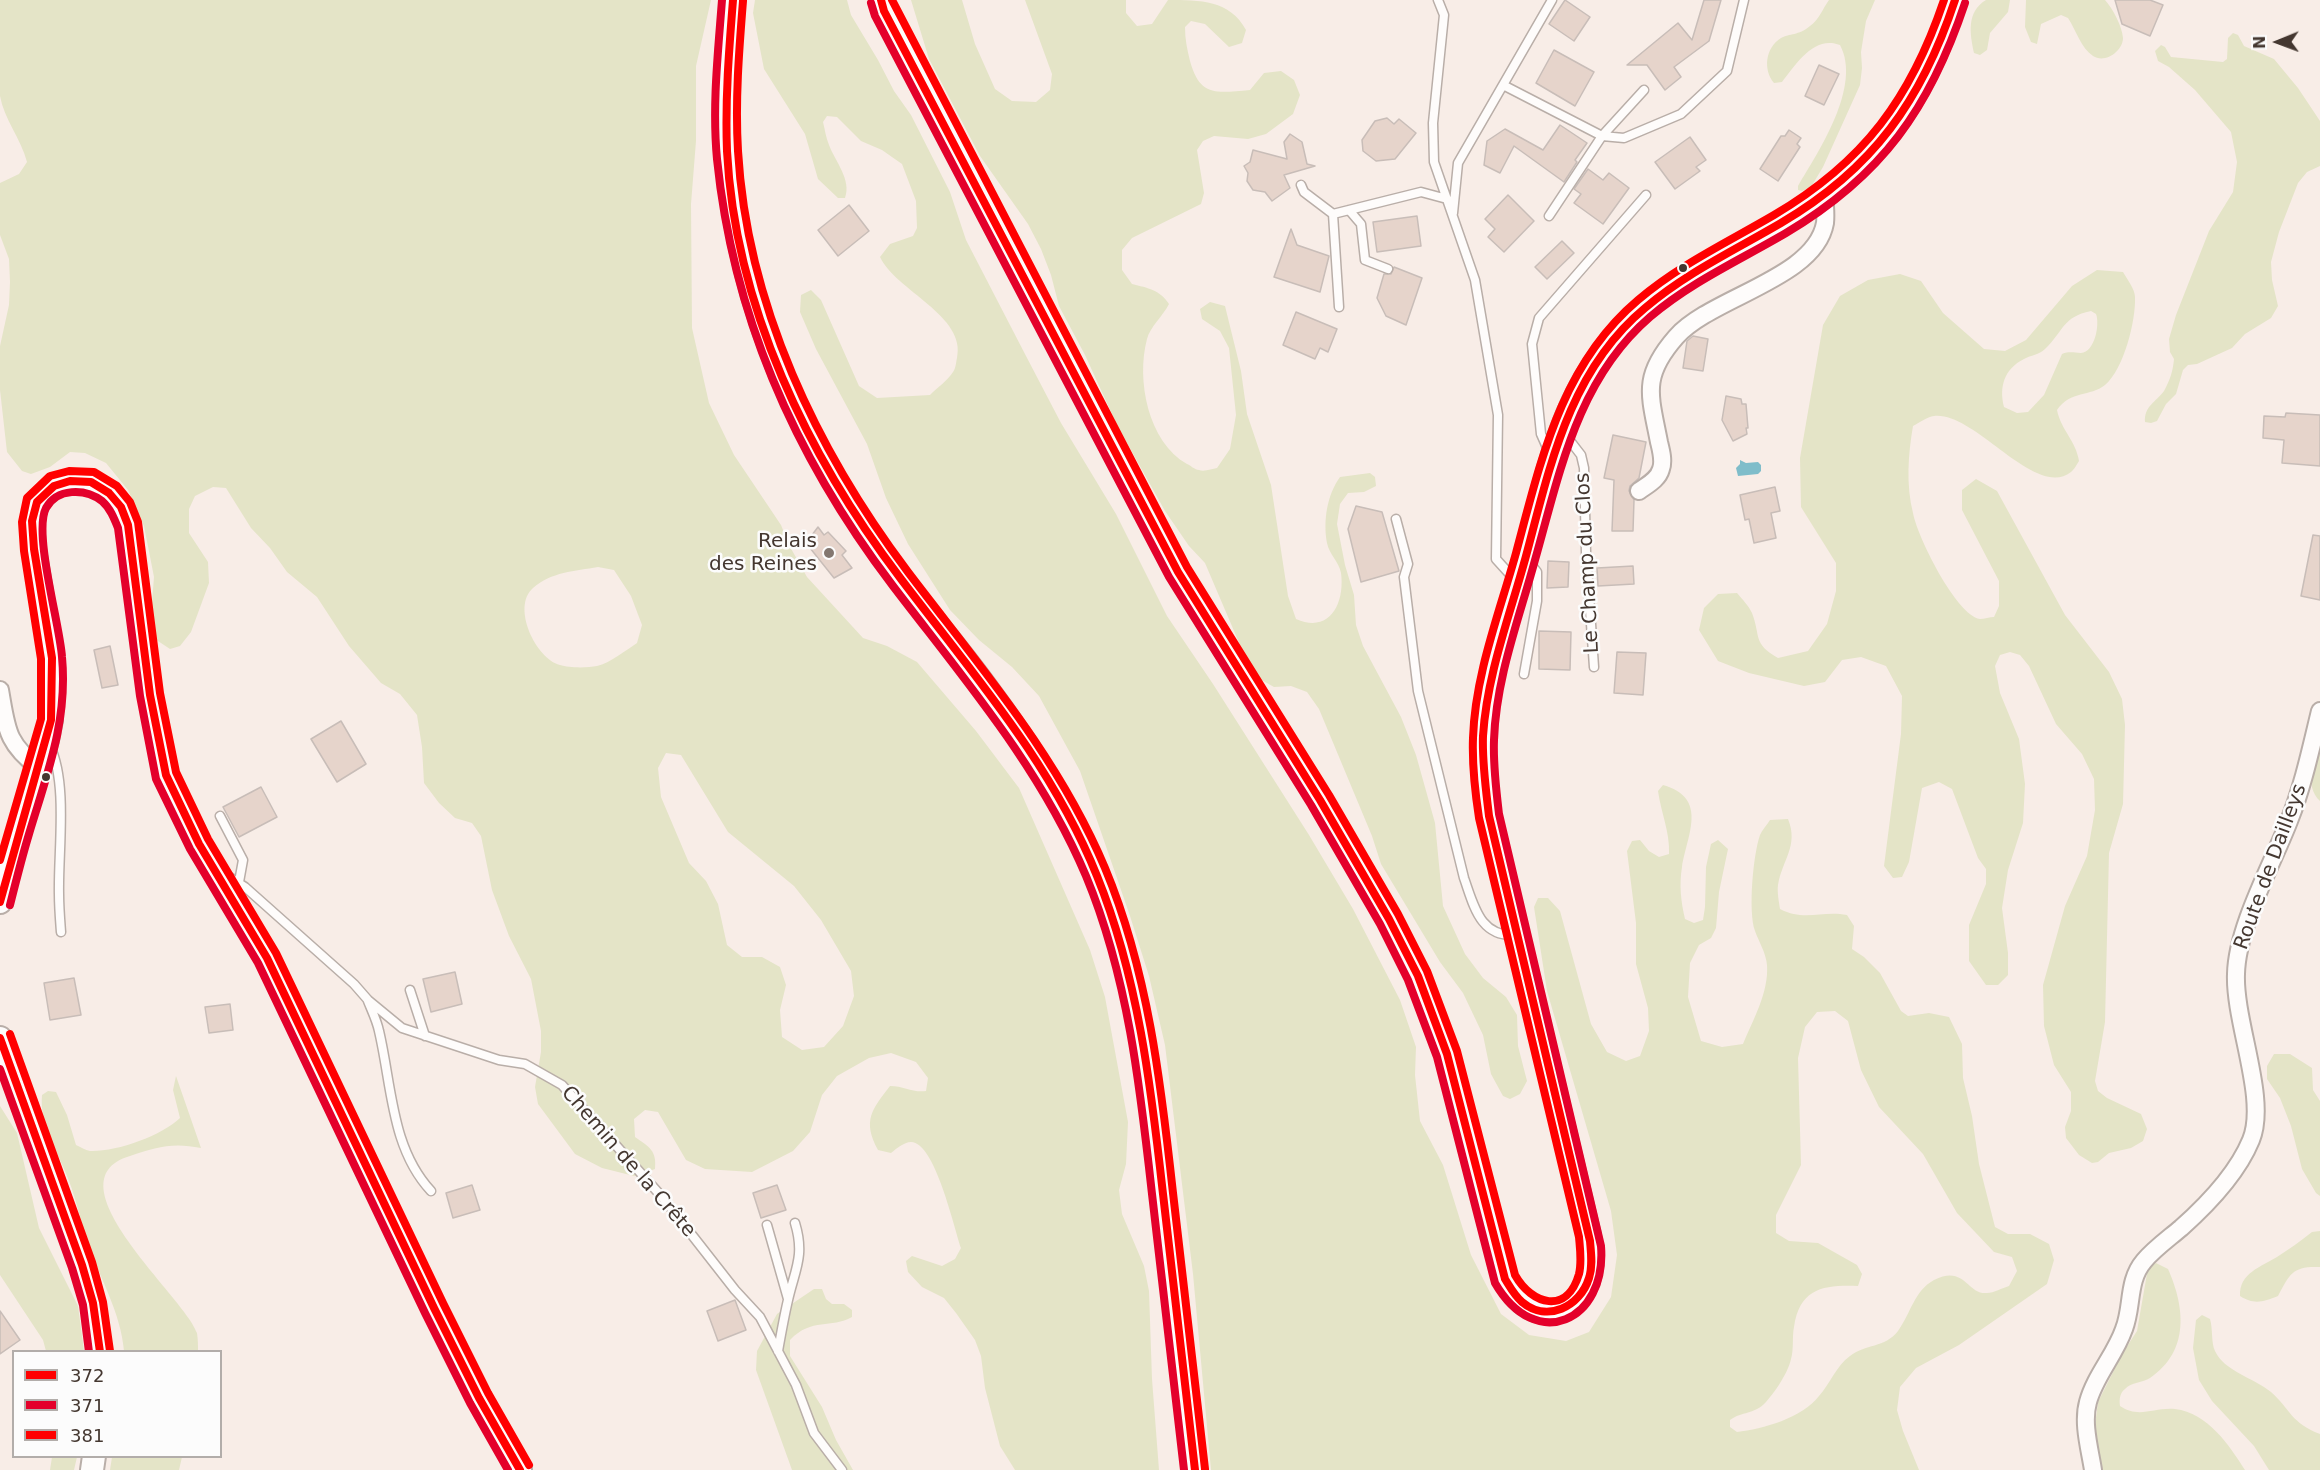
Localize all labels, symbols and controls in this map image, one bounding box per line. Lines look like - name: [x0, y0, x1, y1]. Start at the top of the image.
- north arrow: [2248, 12, 2308, 72]
- text: N: [2250, 35, 2269, 49]
- unlabelled marker: [1677, 262, 1689, 274]
- street label: Le Champ du Clos: [1571, 472, 1605, 654]
- place label: Relais des Reines: [709, 530, 817, 577]
- marker: Relais des Reines: [822, 546, 836, 560]
- unlabelled marker: [40, 771, 52, 783]
- street label: Route de Dailleys: [2230, 781, 2312, 953]
- street label: Chemin de la Crête: [556, 1081, 700, 1243]
- legend: [12, 1350, 222, 1458]
- text: 372: [70, 1365, 104, 1386]
- text: 371: [70, 1395, 104, 1416]
- text: 381: [70, 1425, 104, 1446]

